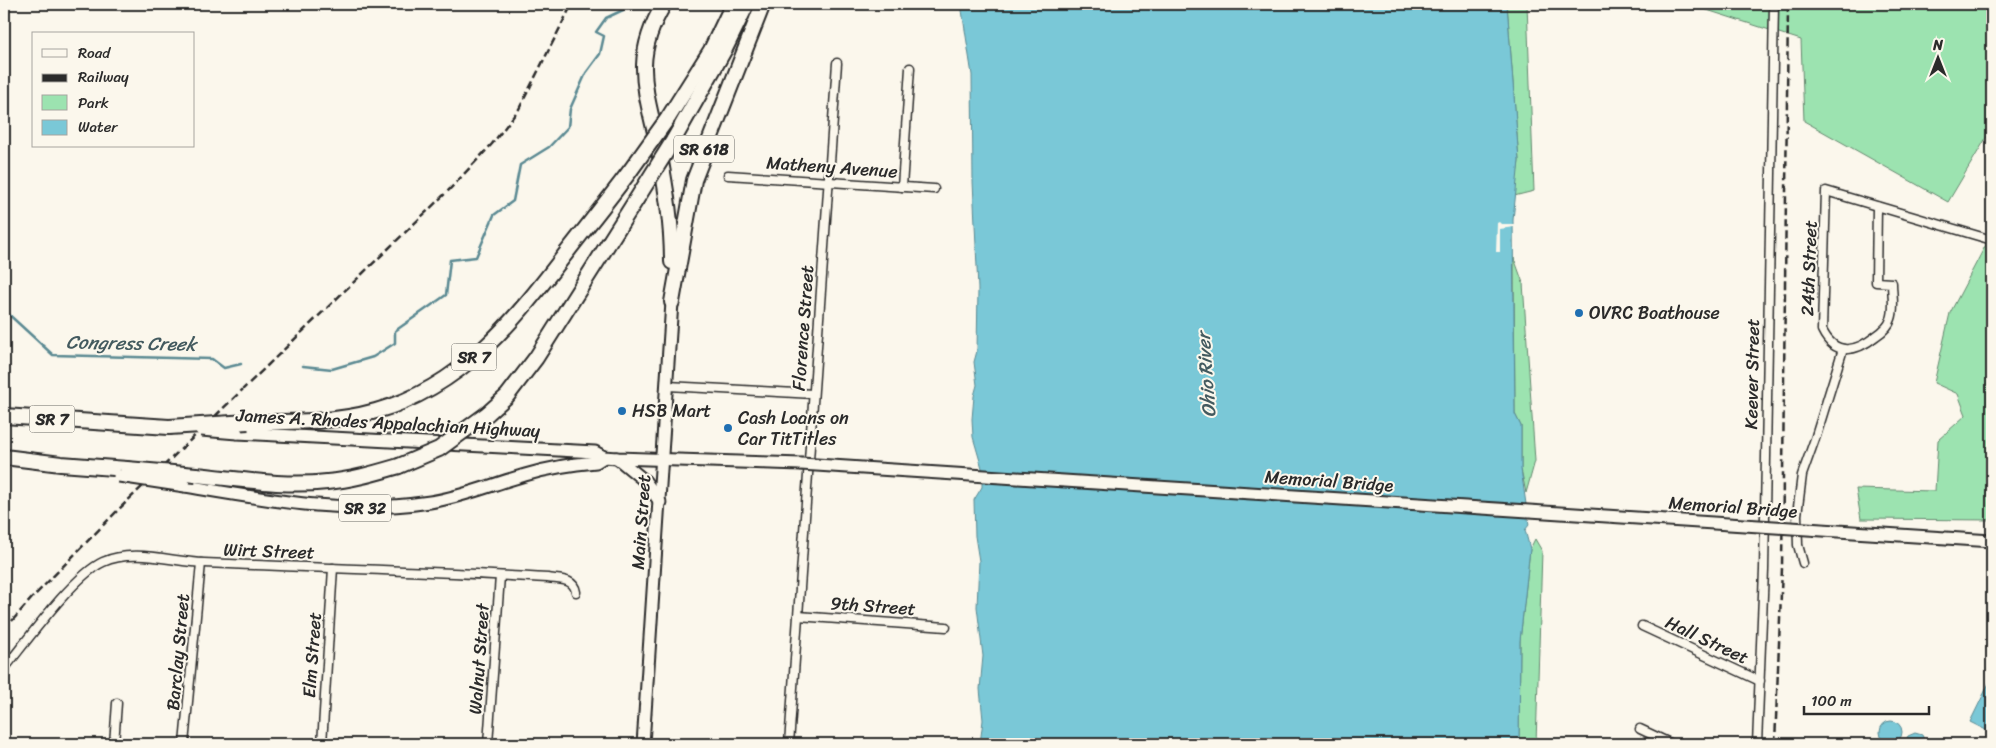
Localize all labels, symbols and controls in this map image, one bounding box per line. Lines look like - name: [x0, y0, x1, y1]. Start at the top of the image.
- legend: [32, 32, 195, 148]
- north arrow: [1914, 32, 1964, 82]
- text: N: [1932, 33, 1943, 58]
- text: Road: [78, 40, 111, 66]
- text: Railway: [78, 64, 129, 90]
- text: Park: [78, 90, 109, 116]
- text: Water: [78, 114, 118, 140]
- road number: SR 618: [674, 136, 734, 162]
- street label: Matheny Avenue: [765, 146, 899, 188]
- street label: 24th Street: [1791, 219, 1827, 316]
- street label: Florence Street: [783, 264, 823, 392]
- place label: OVRC Boathouse: [1589, 297, 1720, 329]
- marker: OVRC Boathouse: [1573, 307, 1585, 319]
- street label: Keever Street: [1735, 318, 1769, 430]
- water label: Congress Creek: [66, 325, 199, 361]
- water label: Ohio River: [1186, 328, 1225, 419]
- road number: SR 7: [452, 344, 496, 371]
- place label: HSB Mart: [632, 395, 711, 427]
- street label: James A. Rhodes Appalachian Highway: [234, 399, 542, 447]
- place label: Cash Loans on Car TitTitles: [738, 402, 849, 455]
- marker: HSB Mart: [616, 405, 628, 417]
- road number: SR 7: [30, 406, 74, 432]
- marker: Cash Loans on Car TitTitles: [722, 422, 734, 434]
- street label: Memorial Bridge: [1264, 461, 1395, 501]
- street label: Main Street: [622, 473, 660, 571]
- street label: Memorial Bridge: [1668, 487, 1799, 527]
- road number: SR 32: [339, 494, 391, 522]
- street label: Wirt Street: [223, 533, 315, 569]
- street label: 9th Street: [829, 587, 917, 625]
- street label: Barclay Street: [157, 592, 199, 712]
- street label: Walnut Street: [459, 602, 499, 716]
- street label: Hall Street: [1660, 607, 1754, 673]
- street label: Elm Street: [293, 611, 331, 699]
- scale bar: [1804, 683, 1928, 715]
- text: 100 m: [1811, 688, 1852, 714]

